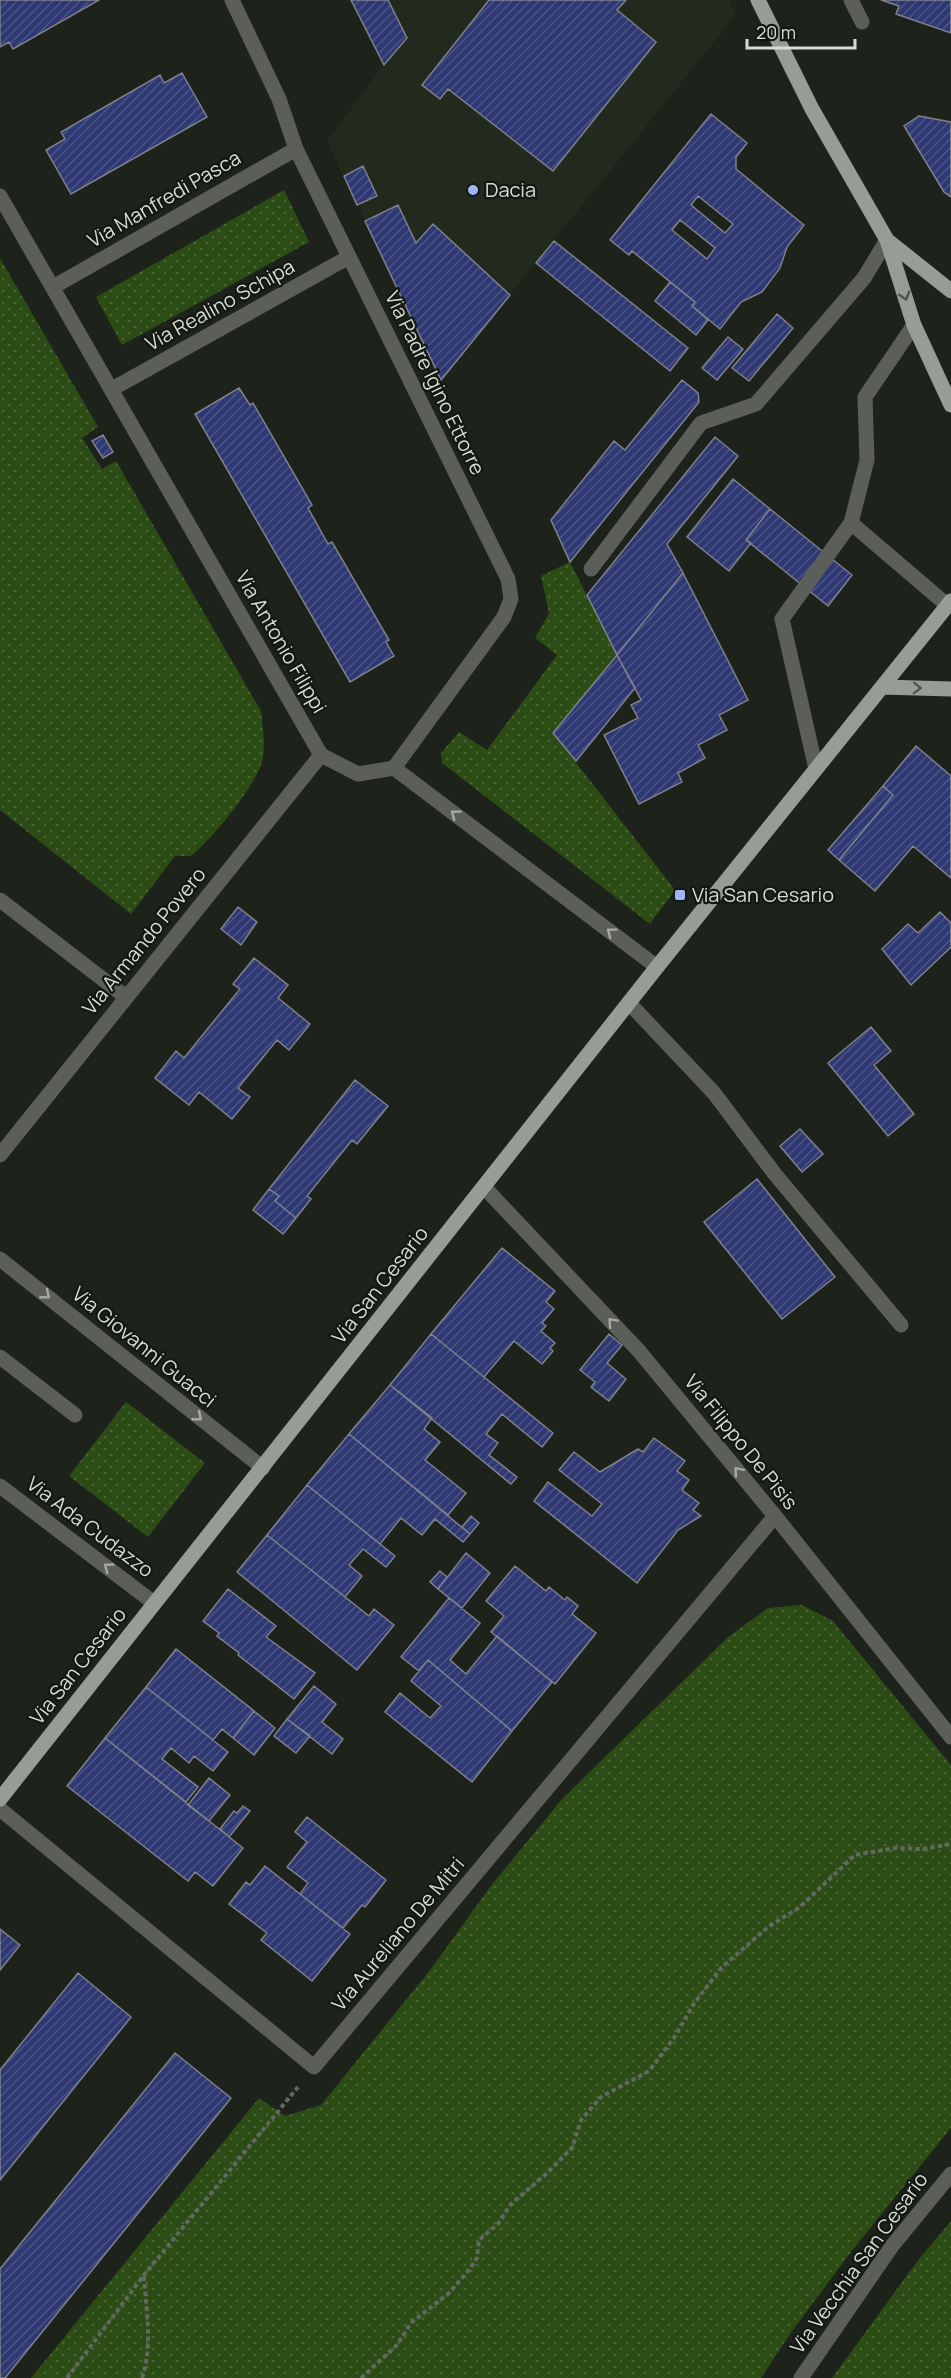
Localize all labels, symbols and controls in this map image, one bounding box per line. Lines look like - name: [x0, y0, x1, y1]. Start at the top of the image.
- scale bar: [747, 12, 855, 50]
- text: 20 m: [756, 20, 796, 44]
- street label: Via Manfredi Pasca: [82, 144, 245, 253]
- place label: Dacia: [485, 176, 536, 203]
- marker: Dacia: [466, 183, 480, 197]
- street label: Via Realino Schipa: [140, 252, 299, 357]
- street label: Via Padre Igino Ettorre: [379, 286, 492, 479]
- one-way arrow: [898, 290, 910, 301]
- street label: Via Antonio Filippi: [230, 566, 333, 718]
- one-way arrow: [912, 681, 921, 694]
- one-way arrow: [451, 811, 462, 822]
- street label: Via Armando Povero: [76, 861, 212, 1020]
- place label: Via San Cesario: [692, 881, 834, 908]
- marker: Via San Cesario: [673, 888, 687, 902]
- one-way arrow: [606, 928, 617, 939]
- street label: Via San Cesario: [325, 1220, 434, 1349]
- street label: Via Giovanni Guacci: [67, 1280, 222, 1413]
- one-way arrow: [39, 1288, 50, 1299]
- one-way arrow: [608, 1319, 619, 1329]
- street label: Via Filippo De Pisis: [678, 1368, 804, 1515]
- one-way arrow: [191, 1409, 202, 1420]
- one-way arrow: [734, 1467, 745, 1478]
- street label: Via Ada Cudazzo: [21, 1470, 159, 1583]
- one-way arrow: [103, 1564, 114, 1575]
- street label: Via San Cesario: [23, 1601, 132, 1730]
- street label: Via Aureliano De Mitri: [325, 1851, 470, 2016]
- street label: Via Vecchia San Cesario: [784, 2166, 934, 2359]

